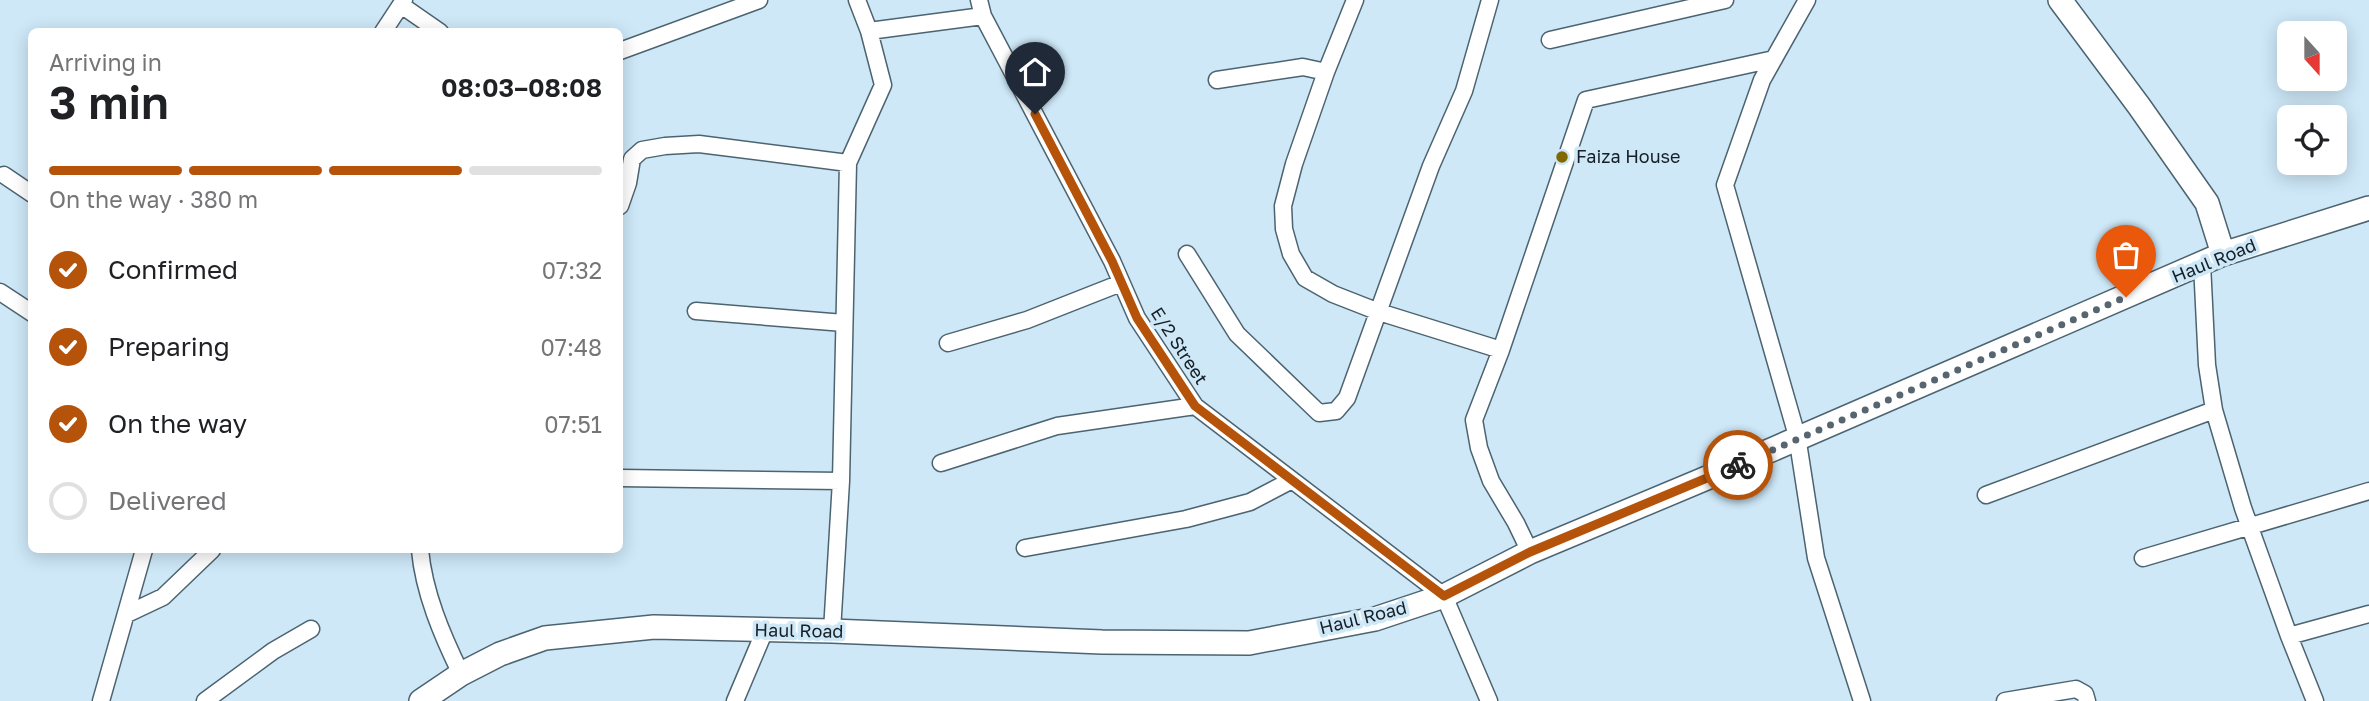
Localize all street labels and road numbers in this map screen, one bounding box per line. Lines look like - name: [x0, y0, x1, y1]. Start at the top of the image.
- street label: Haul Road: [2168, 233, 2259, 287]
- street label: E/2 Street: [1147, 303, 1213, 388]
- street label: Haul Road: [1317, 596, 1409, 638]
- street label: Haul Road: [754, 618, 844, 642]

